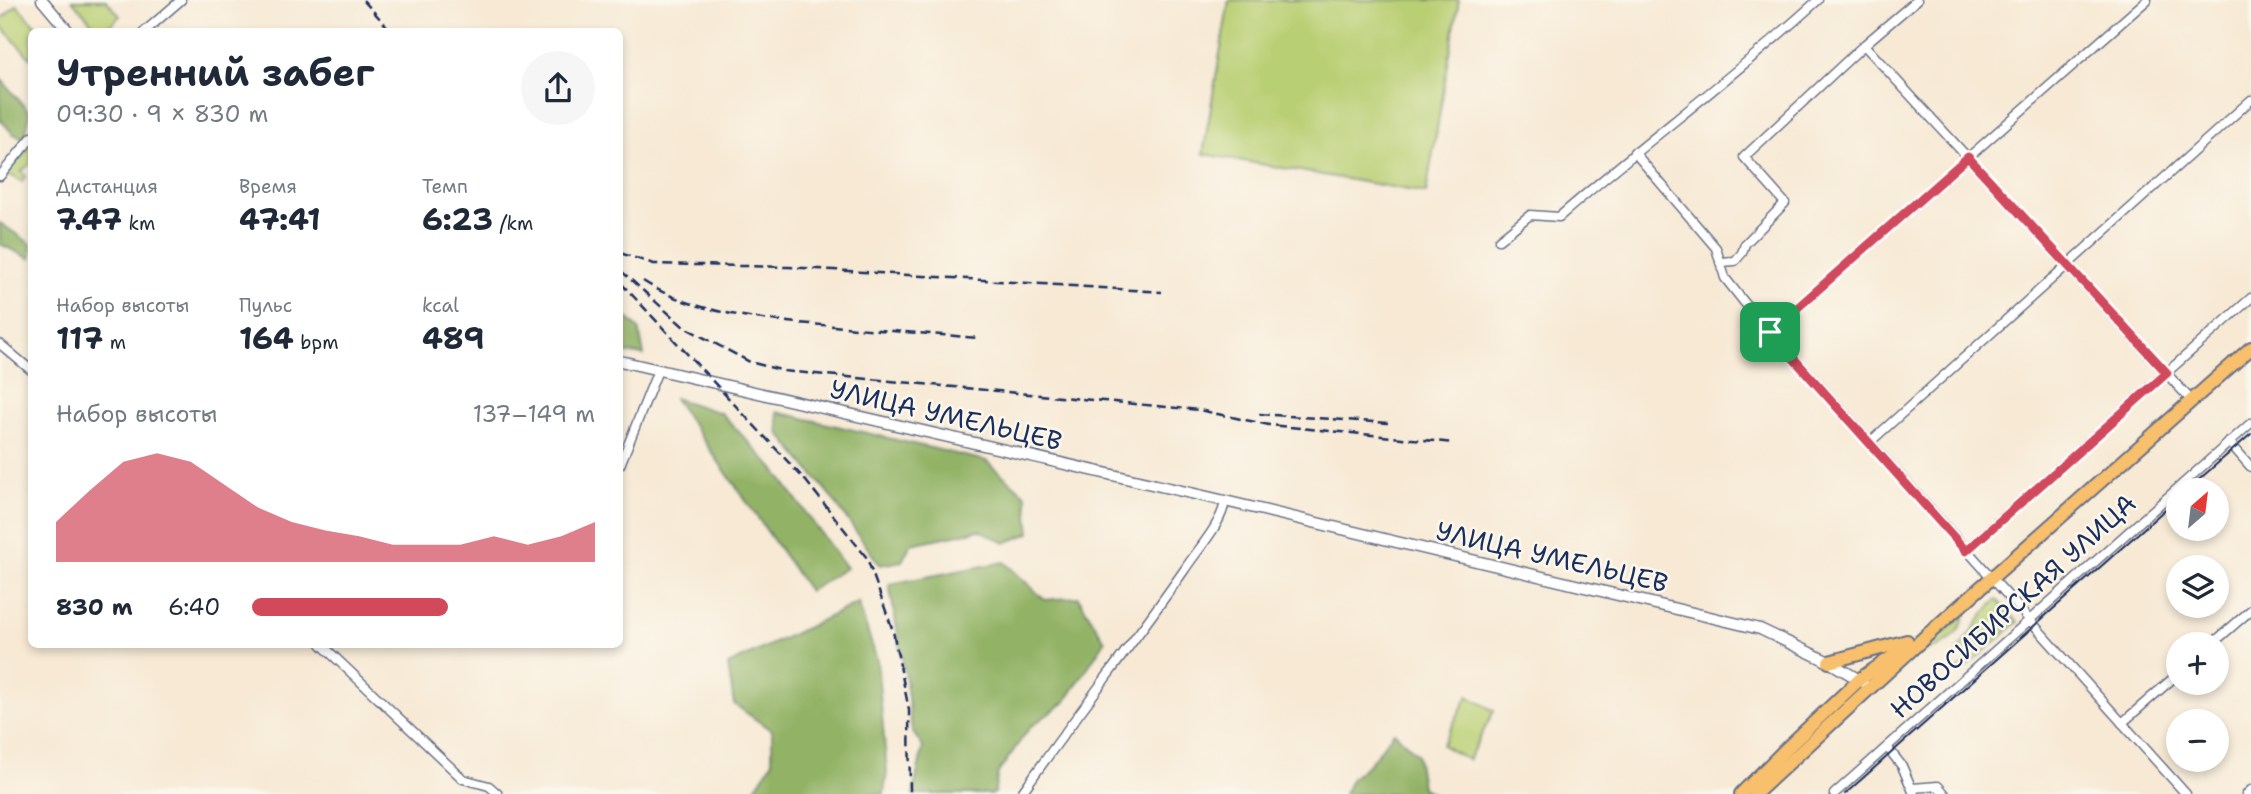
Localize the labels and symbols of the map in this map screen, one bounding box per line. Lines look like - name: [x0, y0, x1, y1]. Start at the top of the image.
- pin: [1740, 302, 1800, 362]
- street label: УЛИЦА УМЕЛЬЦЕВ: [827, 371, 1066, 458]
- north arrow: [2166, 478, 2230, 541]
- street label: НОВОСИБИРСКАЯ УЛИЦА: [1882, 486, 2143, 726]
- street label: УЛИЦА УМЕЛЬЦЕВ: [1433, 513, 1672, 600]

